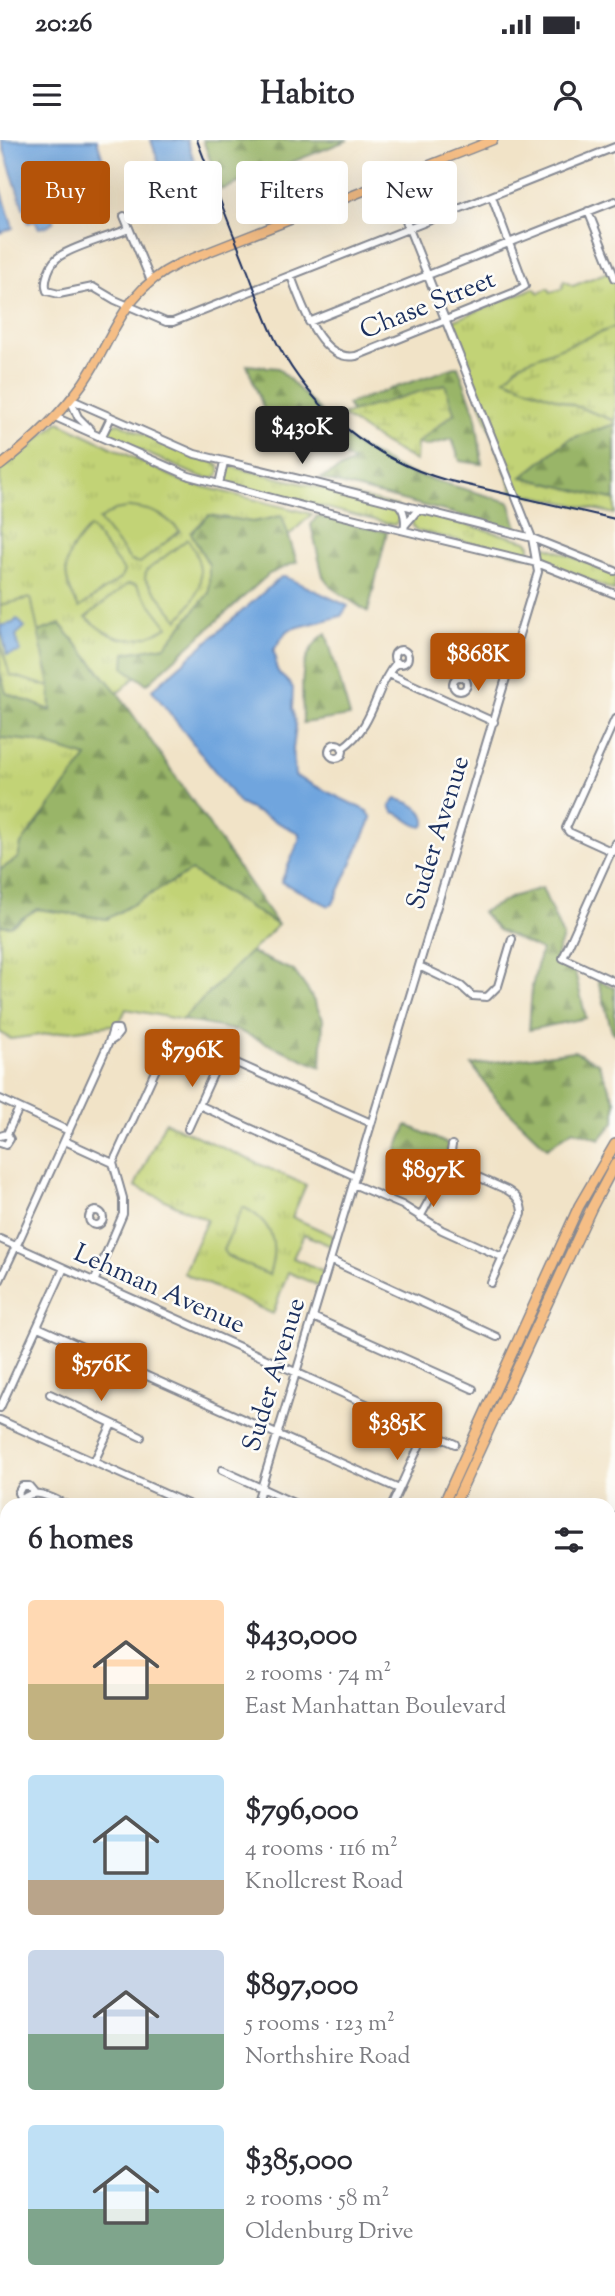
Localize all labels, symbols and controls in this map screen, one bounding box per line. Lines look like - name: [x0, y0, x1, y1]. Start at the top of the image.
- text: 20:26: [35, 6, 93, 43]
- text: Habito: [260, 72, 355, 118]
- icon: menu: [28, 76, 66, 114]
- icon: person: [549, 76, 587, 114]
- chip: Buy: [21, 161, 110, 224]
- chip: Rent: [124, 161, 222, 224]
- chip: Filters: [236, 161, 348, 224]
- chip: New: [362, 161, 457, 224]
- street label: Chase Street: [355, 262, 501, 350]
- pin: $430K: [253, 406, 351, 466]
- text: $430K: [271, 412, 333, 445]
- pin: $868K: [429, 634, 527, 693]
- text: $868K: [446, 639, 510, 672]
- street label: Suder Avenue: [398, 751, 480, 915]
- pin: $796K: [143, 1030, 241, 1089]
- text: $796K: [161, 1035, 223, 1068]
- pin: $897K: [384, 1150, 482, 1209]
- text: $897K: [401, 1155, 465, 1188]
- street label: Lehman Avenue: [67, 1236, 251, 1344]
- street label: Suder Avenue: [234, 1293, 316, 1457]
- pin: $576K: [52, 1344, 150, 1403]
- text: $576K: [71, 1349, 131, 1382]
- pin: $385K: [348, 1402, 446, 1462]
- text: $385K: [368, 1408, 426, 1441]
- text: 6 homes: [28, 1519, 133, 1562]
- icon: filters: [550, 1521, 588, 1559]
- text: $430,000: [245, 1615, 357, 1658]
- icon: home: [84, 1628, 168, 1712]
- text: 2 rooms · 74 m²: [245, 1658, 391, 1691]
- text: East Manhattan Boulevard: [245, 1691, 506, 1724]
- text: $796,000: [245, 1790, 359, 1833]
- icon: home: [84, 1803, 168, 1887]
- text: 4 rooms · 116 m²: [245, 1833, 398, 1866]
- text: Knollcrest Road: [245, 1866, 403, 1899]
- text: $897,000: [245, 1965, 358, 2008]
- icon: home: [84, 1978, 168, 2062]
- text: 5 rooms · 123 m²: [245, 2008, 395, 2041]
- text: Northshire Road: [245, 2041, 411, 2074]
- text: $385,000: [245, 2140, 353, 2183]
- icon: home: [84, 2153, 168, 2237]
- text: 2 rooms · 58 m²: [245, 2183, 389, 2216]
- text: Oldenburg Drive: [245, 2216, 414, 2249]

